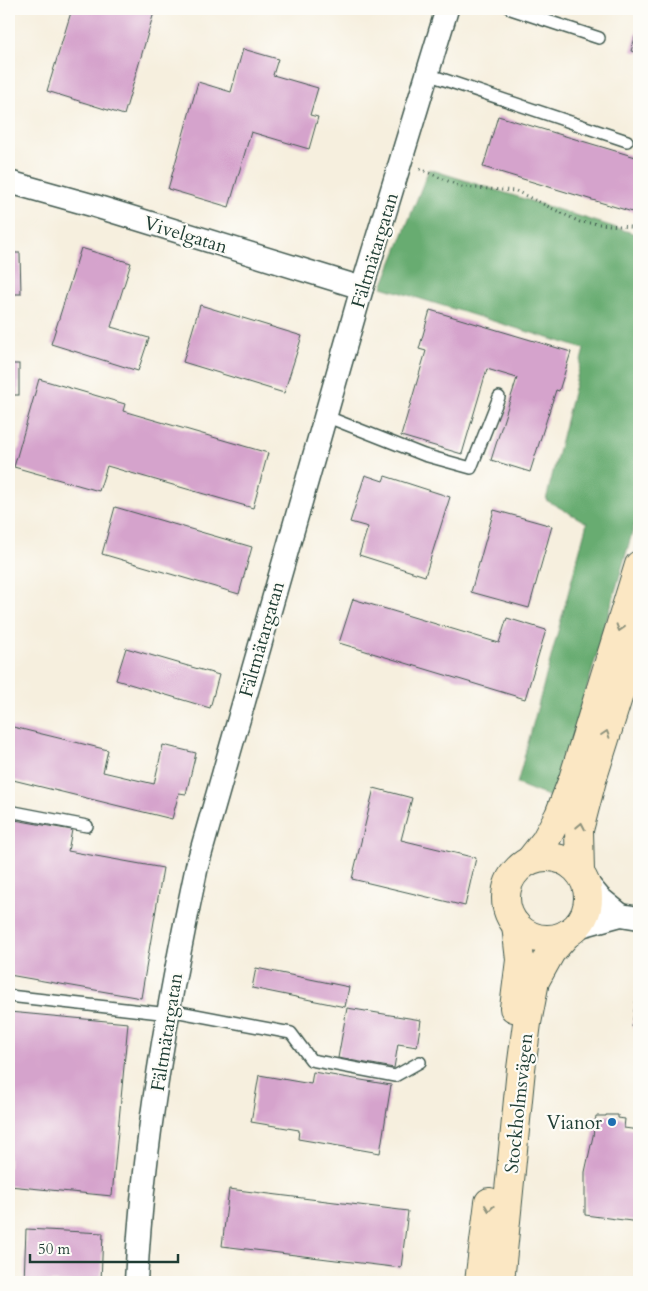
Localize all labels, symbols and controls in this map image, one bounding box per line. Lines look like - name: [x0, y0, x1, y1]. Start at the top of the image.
- street label: Fältmätargatan: [345, 189, 405, 311]
- street label: Vivelgatan: [141, 210, 231, 260]
- street label: Fältmätargatan: [233, 578, 291, 700]
- one-way arrow: [615, 623, 625, 632]
- one-way arrow: [601, 730, 611, 739]
- one-way arrow: [575, 821, 586, 830]
- street label: Fältmätargatan: [145, 971, 189, 1093]
- street label: Stockholmsvägen: [499, 1032, 539, 1174]
- place label: Vianor: [546, 1110, 602, 1136]
- marker: Vianor: [606, 1116, 618, 1128]
- one-way arrow: [484, 1204, 495, 1212]
- scale bar: [30, 1231, 178, 1263]
- text: 50 m: [38, 1239, 70, 1259]

